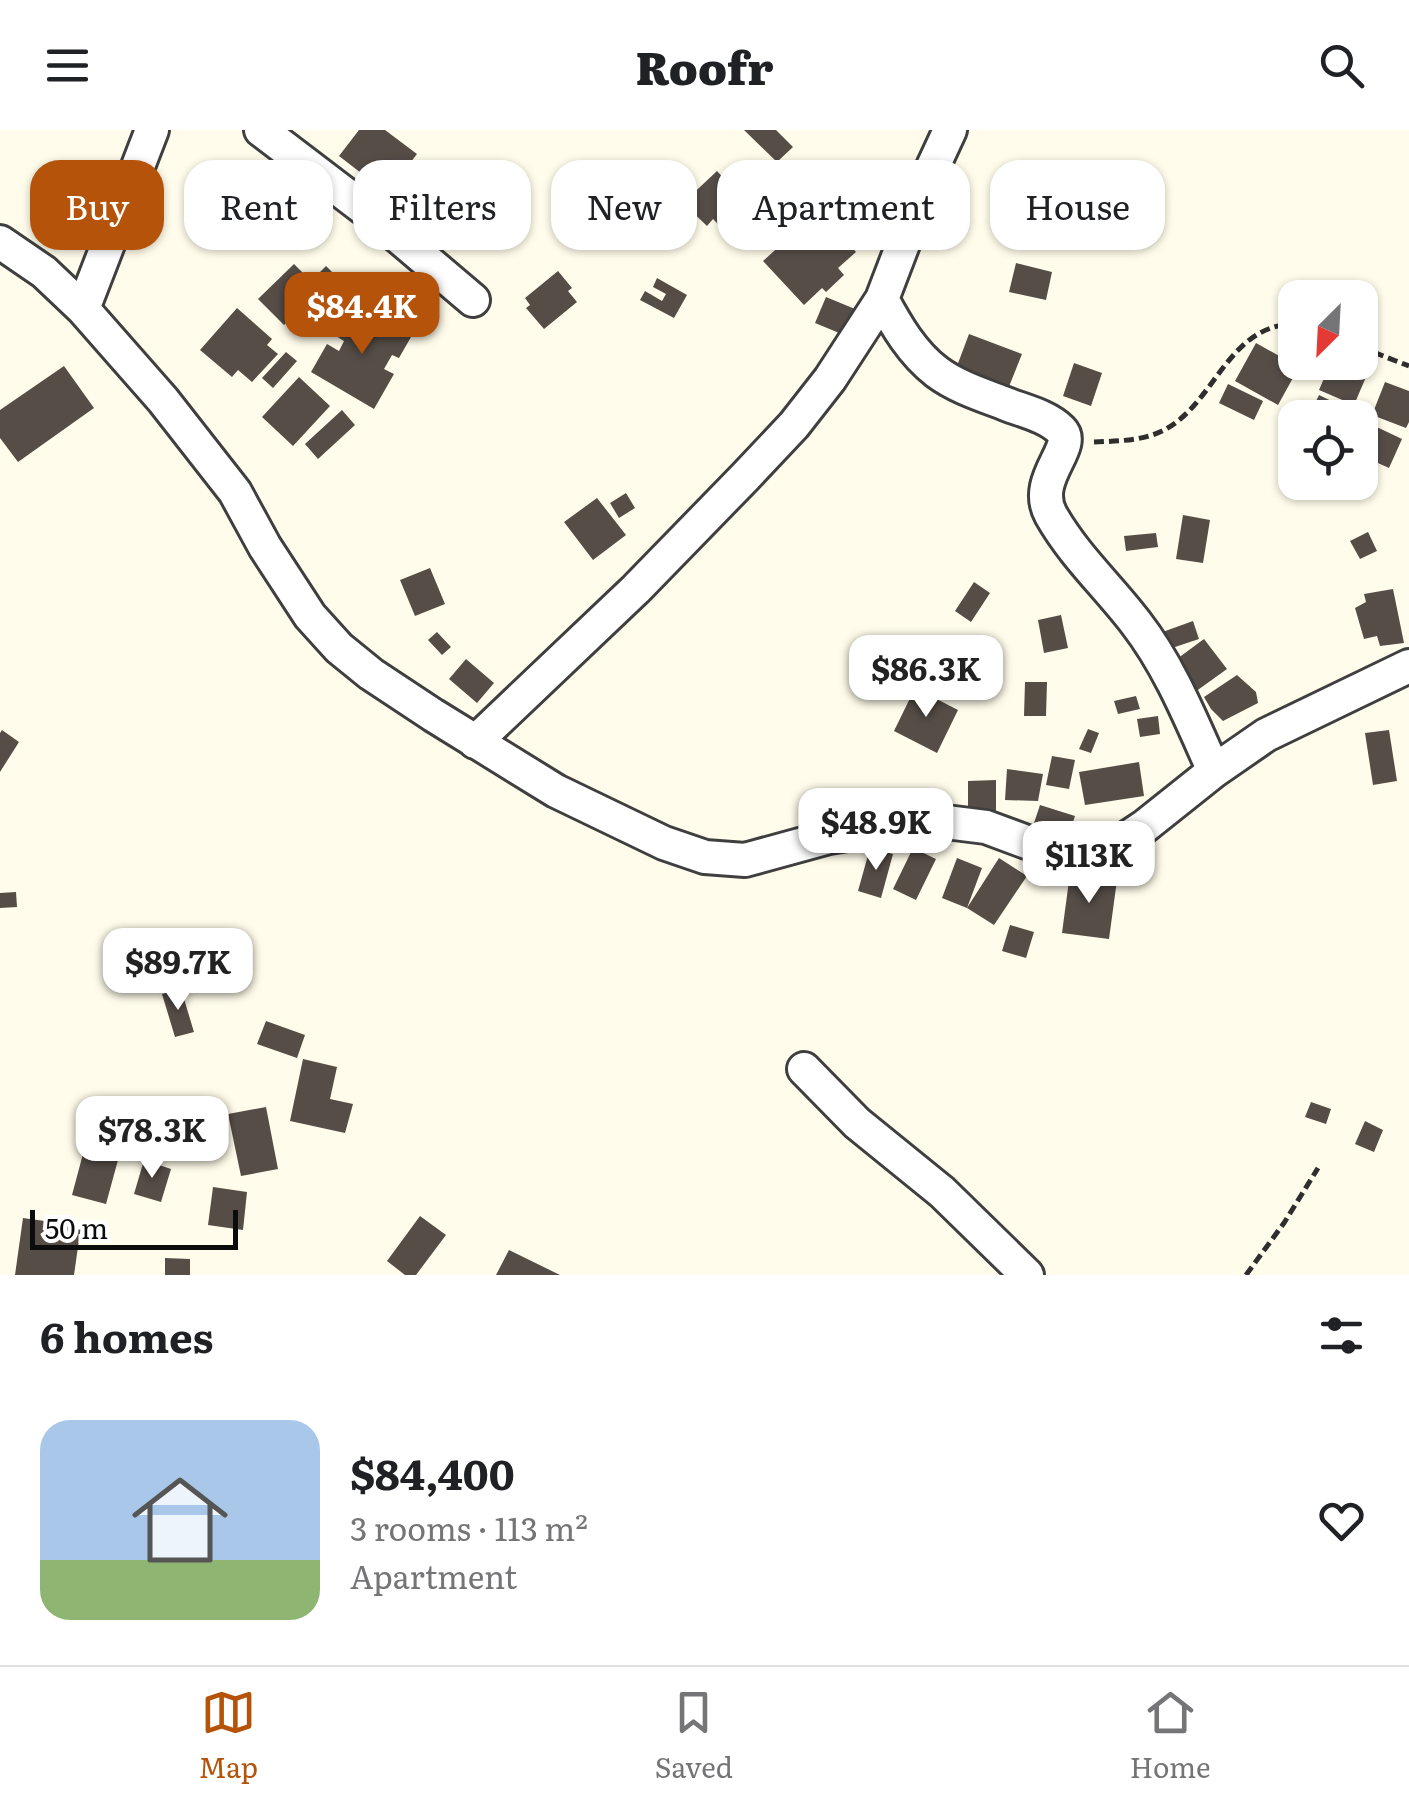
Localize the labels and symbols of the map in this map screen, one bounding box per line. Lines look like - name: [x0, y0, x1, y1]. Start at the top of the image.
- pin: $84.4K: [281, 272, 443, 357]
- north arrow: [1278, 280, 1378, 380]
- pin: $86.3K: [845, 635, 1007, 720]
- pin: $48.9K: [795, 788, 957, 873]
- pin: $113K: [1019, 821, 1159, 906]
- pin: $89.7K: [97, 928, 259, 1013]
- pin: $78.3K: [71, 1096, 233, 1181]
- scale bar: [30, 1205, 238, 1250]

